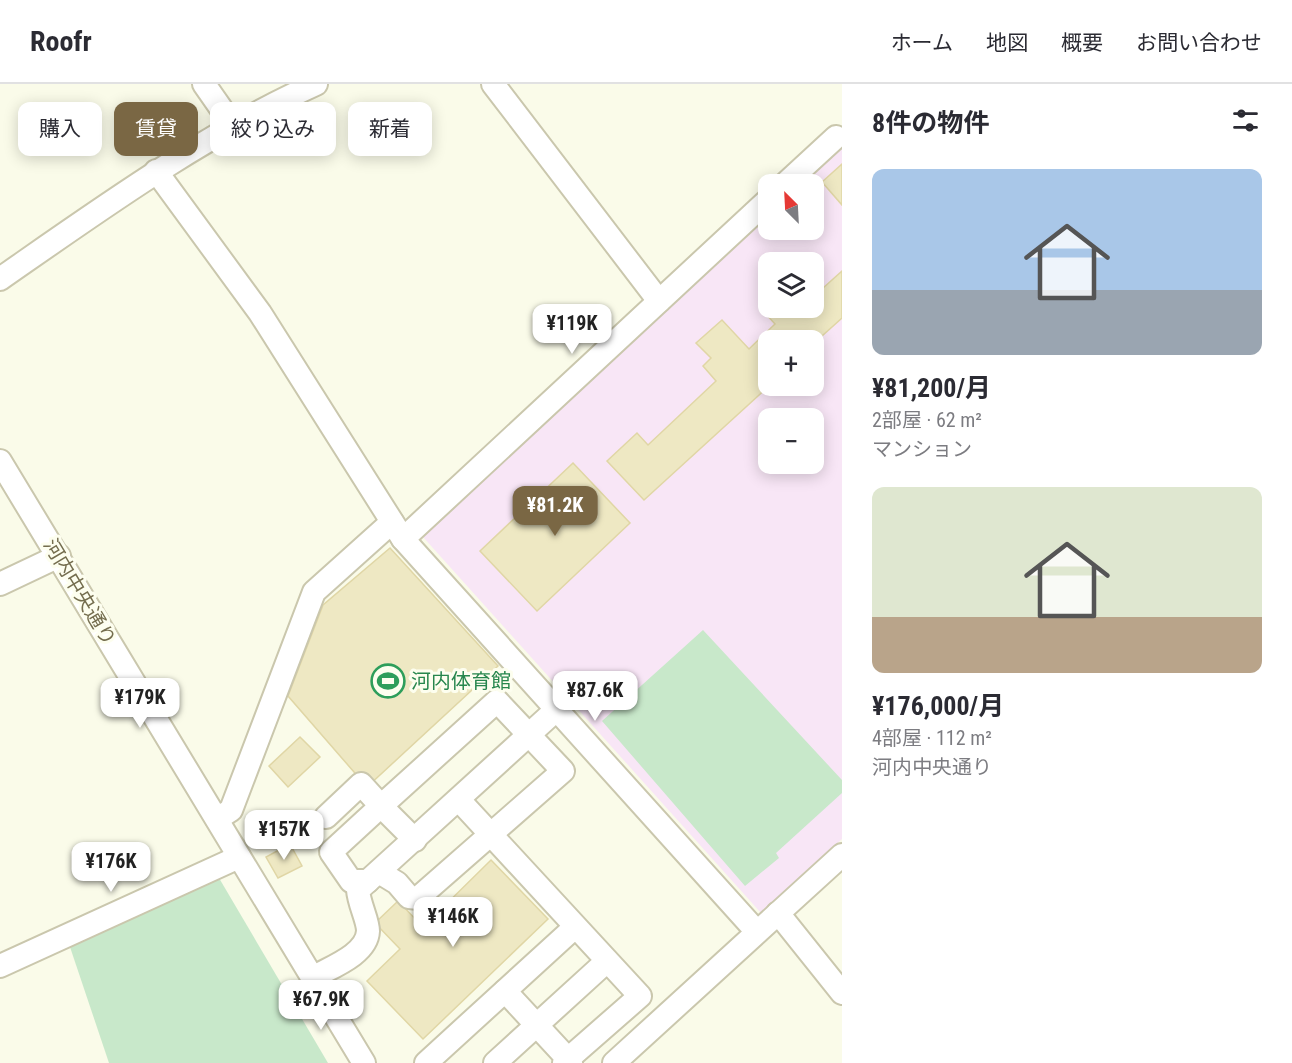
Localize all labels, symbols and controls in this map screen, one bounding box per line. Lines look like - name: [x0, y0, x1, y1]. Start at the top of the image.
- text: Roofr: [30, 25, 92, 58]
- text: ホーム: [891, 31, 953, 55]
- text: 地図: [986, 31, 1028, 55]
- text: 概要: [1061, 31, 1103, 55]
- text: お問い合わせ: [1136, 31, 1262, 55]
- chip: 購入: [18, 102, 102, 156]
- chip: 賃貸: [114, 102, 198, 156]
- chip: 絞り込み: [210, 102, 336, 156]
- chip: 新着: [348, 102, 432, 156]
- icon: filters: [1229, 104, 1262, 137]
- text: 8件の物件: [872, 108, 989, 138]
- north arrow: [758, 174, 824, 240]
- map controls: [758, 174, 824, 474]
- icon: home: [1013, 208, 1121, 316]
- button: layers: [758, 252, 824, 318]
- pin: ¥119K: [530, 304, 614, 355]
- text: ¥119K: [547, 311, 597, 335]
- button: +: [758, 330, 824, 396]
- text: ¥81,200/月: [872, 373, 991, 403]
- button: −: [758, 408, 824, 474]
- text: 2部屋 · 62 m²: [872, 408, 982, 432]
- text: マンション: [872, 437, 972, 461]
- pin: ¥81.2K: [506, 486, 604, 537]
- text: ¥81.2K: [527, 493, 583, 517]
- icon: home: [1013, 526, 1121, 634]
- street label: 河内中央通り: [39, 534, 121, 650]
- sports icon: 河内体育館: [370, 663, 406, 699]
- place label: 河内体育館: [411, 669, 511, 693]
- pin: ¥87.6K: [546, 671, 644, 722]
- pin: ¥179K: [98, 678, 182, 729]
- text: ¥87.6K: [567, 678, 623, 702]
- text: ¥179K: [115, 685, 165, 709]
- text: ¥176,000/月: [872, 691, 1004, 721]
- text: 4部屋 · 112 m²: [872, 726, 992, 750]
- text: 河内中央通り: [872, 755, 992, 779]
- pin: ¥157K: [242, 810, 326, 861]
- text: ¥157K: [259, 817, 309, 841]
- pin: ¥176K: [69, 842, 153, 893]
- text: ¥176K: [86, 849, 136, 873]
- pin: ¥146K: [411, 897, 495, 948]
- text: ¥146K: [428, 904, 478, 928]
- pin: ¥67.9K: [272, 980, 370, 1031]
- text: ¥67.9K: [293, 987, 349, 1011]

